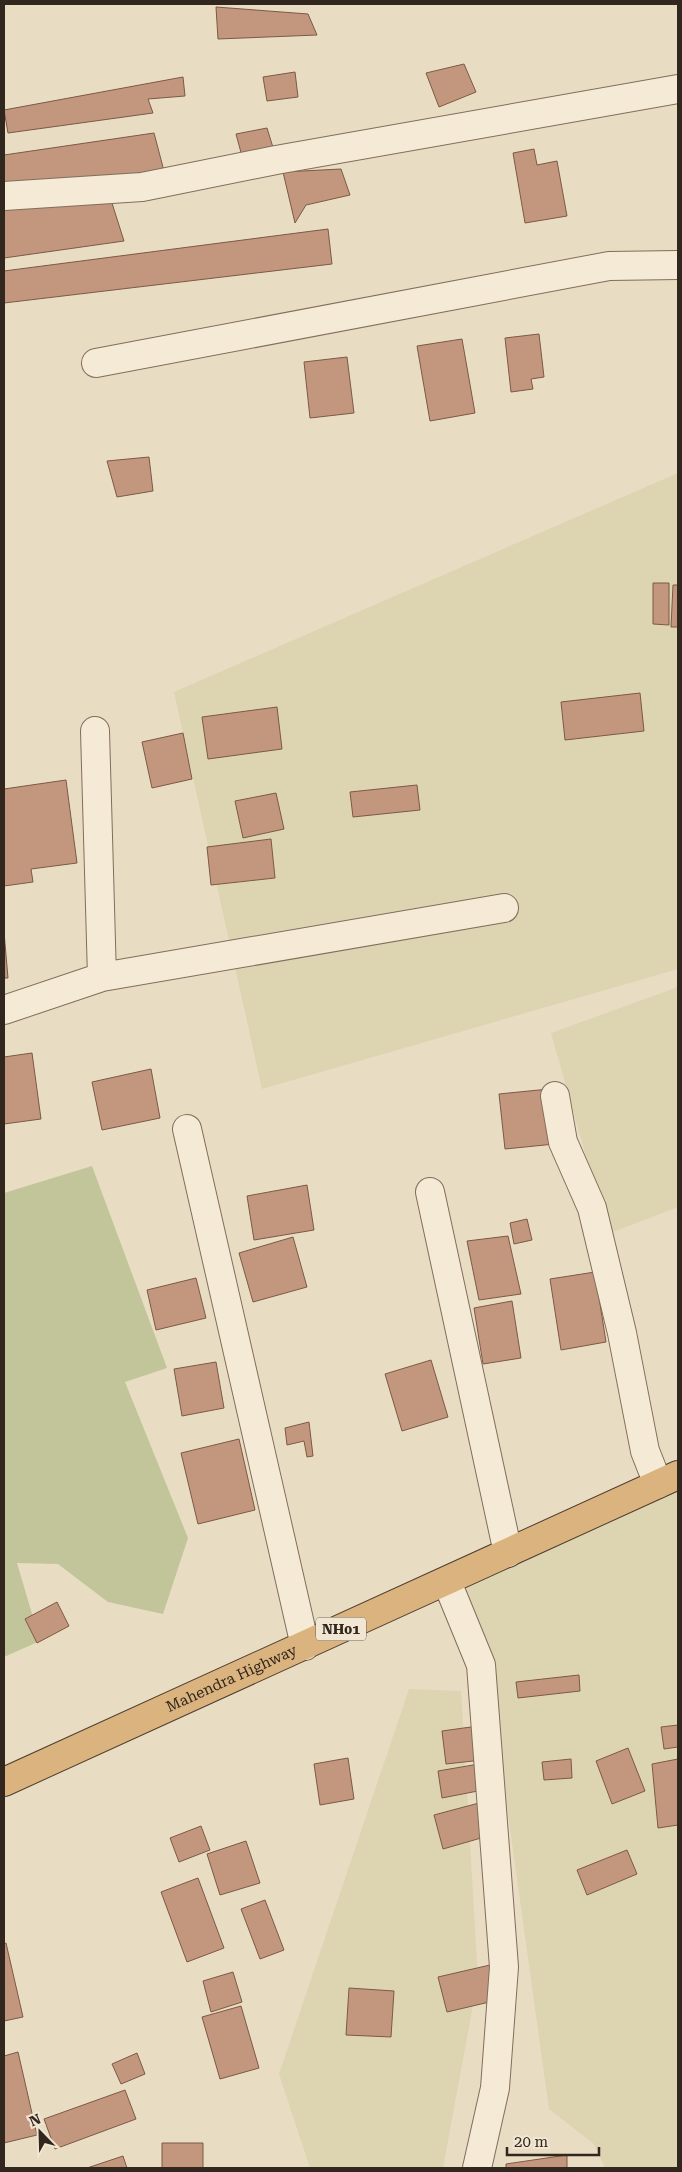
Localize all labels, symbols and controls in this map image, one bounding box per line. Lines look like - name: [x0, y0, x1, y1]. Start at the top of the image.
- road number: NH01: [316, 1618, 366, 1640]
- street label: Mahendra Highway: [163, 1641, 300, 1716]
- north arrow: [15, 2107, 65, 2157]
- text: N: [27, 2110, 43, 2130]
- scale bar: [507, 2124, 600, 2156]
- text: 20 m: [514, 2133, 549, 2151]

